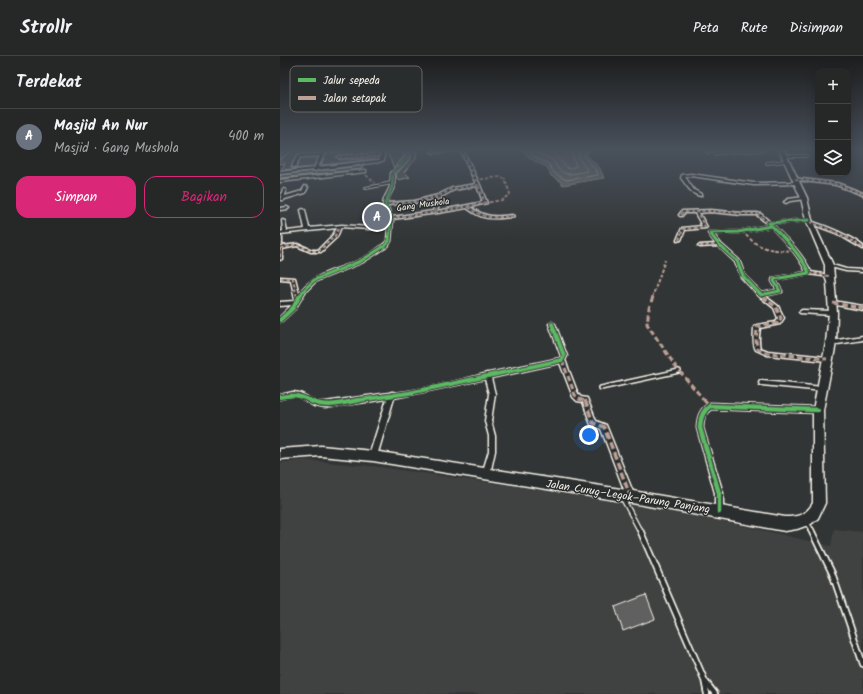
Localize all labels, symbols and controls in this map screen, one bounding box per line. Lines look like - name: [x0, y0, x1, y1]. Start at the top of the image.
- text: Strollr: [20, 13, 72, 43]
- text: Peta: [693, 17, 719, 39]
- text: Rute: [741, 17, 767, 39]
- text: Disimpan: [789, 17, 843, 39]
- legend: [290, 66, 422, 112]
- map controls: [815, 68, 851, 176]
- button: +: [815, 68, 851, 104]
- text: Terdekat: [16, 69, 82, 96]
- text: Jalur sepeda: [323, 72, 380, 90]
- text: Jalan setapak: [323, 90, 387, 108]
- button: −: [815, 104, 851, 140]
- text: Masjid An Nur: [54, 114, 147, 138]
- text: A: [25, 126, 33, 147]
- text: 400 m: [228, 126, 264, 147]
- text: Masjid · Gang Mushola: [54, 138, 179, 159]
- button: layers: [815, 140, 851, 176]
- button: Simpan: [16, 176, 136, 218]
- button: Bagikan: [144, 176, 264, 218]
- street label: Gang Mushola: [396, 194, 450, 216]
- pin: A: [364, 202, 390, 232]
- your location: [579, 425, 599, 445]
- street label: Jalan Curug–Legok–Parung Panjang: [545, 475, 711, 519]

